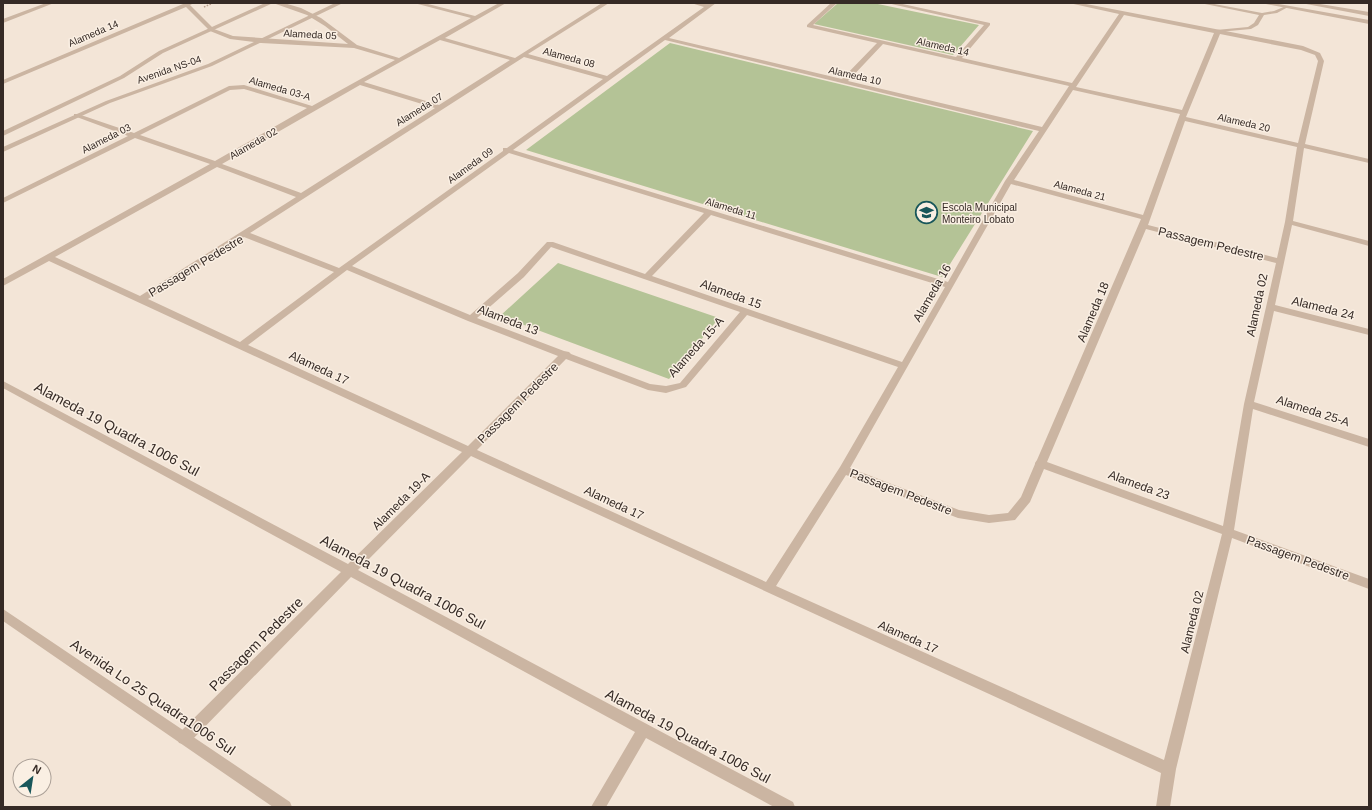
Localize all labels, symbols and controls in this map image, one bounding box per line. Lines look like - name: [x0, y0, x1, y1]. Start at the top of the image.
- street label: Alameda 14: [66, 18, 120, 49]
- street label: Alameda 05: [283, 28, 337, 41]
- street label: Alameda 14: [916, 35, 971, 58]
- street label: Alameda 08: [542, 45, 596, 70]
- street label: Avenida NS-04: [136, 53, 203, 86]
- street label: Alameda 10: [828, 64, 883, 87]
- street label: Alameda 03-A: [248, 74, 312, 103]
- street label: Alameda 07: [394, 90, 445, 128]
- street label: Alameda 20: [1217, 111, 1272, 134]
- street label: Alameda 03: [80, 121, 133, 155]
- street label: Alameda 02: [227, 125, 279, 162]
- street label: Alameda 09: [445, 145, 495, 186]
- street label: Alameda 21: [1053, 178, 1107, 203]
- street label: Alameda 11: [704, 196, 758, 222]
- school or university icon: Escola Municipal Monteiro Lobato: [913, 200, 939, 226]
- place label: Escola Municipal Monteiro Lobato: [942, 202, 1017, 225]
- street label: Passagem Pedestre: [1157, 224, 1265, 264]
- street label: Passagem Pedestre: [146, 232, 246, 300]
- street label: Alameda 16: [910, 261, 954, 324]
- street label: Alameda 02: [1243, 272, 1271, 338]
- street label: Alameda 15: [699, 276, 764, 312]
- street label: Alameda 18: [1074, 279, 1112, 344]
- street label: Alameda 24: [1290, 293, 1356, 323]
- street label: Alameda 13: [476, 302, 541, 338]
- street label: Alameda 15-A: [665, 314, 727, 380]
- street label: Alameda 17: [287, 348, 351, 388]
- street label: Passagem Pedestre: [475, 360, 561, 446]
- street label: Alameda 19 Quadra 1006 Sul: [32, 379, 202, 479]
- street label: Alameda 25-A: [1275, 393, 1351, 429]
- street label: Passagem Pedestre: [848, 466, 954, 518]
- street label: Alameda 23: [1107, 467, 1172, 503]
- street label: Alameda 19-A: [369, 469, 433, 533]
- street label: Alameda 17: [582, 483, 646, 523]
- street label: Alameda 19 Quadra 1006 Sul: [318, 532, 488, 632]
- street label: Passagem Pedestre: [1245, 533, 1351, 583]
- street label: Alameda 02: [1177, 589, 1207, 655]
- street label: Passagem Pedestre: [206, 594, 306, 694]
- street label: Alameda 17: [876, 618, 940, 657]
- street label: Avenida Lo 25 Quadra1006 Sul: [68, 636, 238, 758]
- street label: Alameda 19 Quadra 1006 Sul: [603, 686, 773, 786]
- north arrow: [12, 758, 52, 798]
- text: N: [31, 762, 43, 777]

